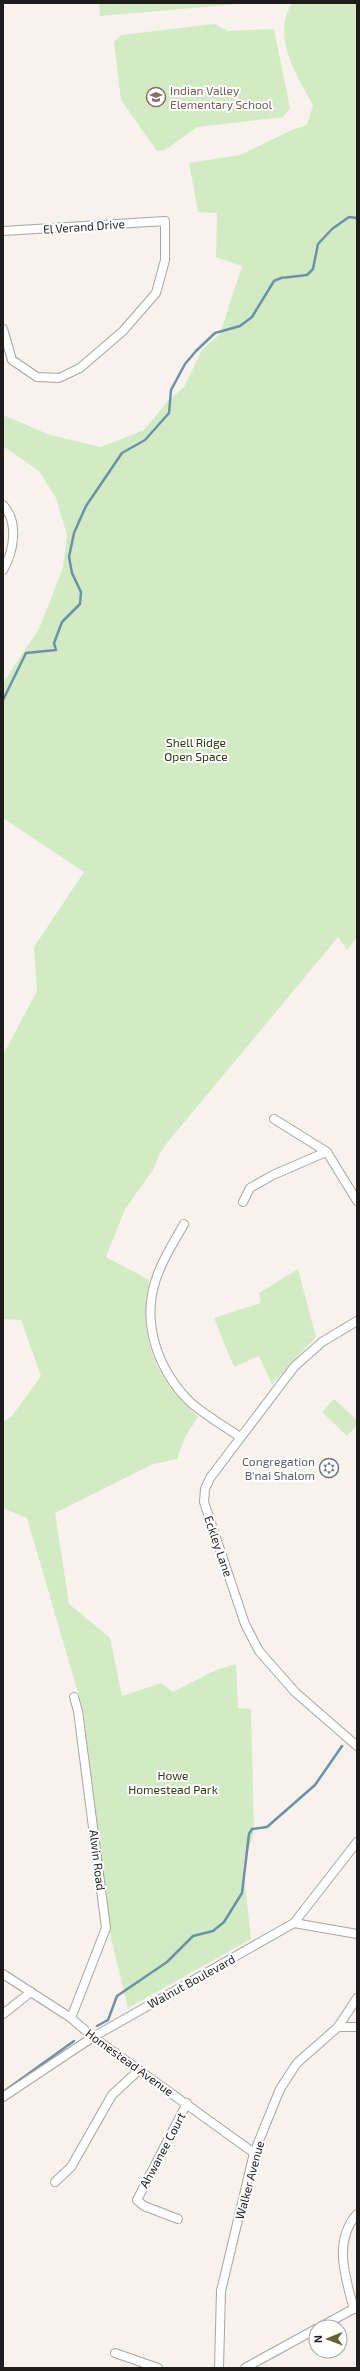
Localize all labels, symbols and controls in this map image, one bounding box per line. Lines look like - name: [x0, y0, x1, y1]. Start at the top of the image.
- place label: Indian Valley Elementary School: [170, 83, 273, 111]
- school or university icon: Indian Valley Elementary School: [145, 86, 167, 108]
- street label: El Verand Drive: [43, 216, 125, 236]
- park label: Shell Ridge Open Space: [164, 735, 228, 763]
- place label: Congregation B'nai Shalom: [242, 1454, 315, 1482]
- synagogue icon: Congregation B'nai Shalom: [318, 1457, 340, 1479]
- street label: Eckley Lane: [202, 1514, 236, 1578]
- park label: Howe Homestead Park: [128, 1768, 218, 1796]
- street label: Alwin Road: [87, 1829, 109, 1891]
- street label: Walnut Boulevard: [145, 1951, 237, 2011]
- street label: Homestead Avenue: [83, 2025, 177, 2099]
- street label: Ahwanee Court: [136, 2110, 188, 2190]
- street label: Walker Avenue: [232, 2139, 266, 2221]
- north arrow: [308, 2319, 348, 2359]
- text: N: [311, 2335, 324, 2343]

